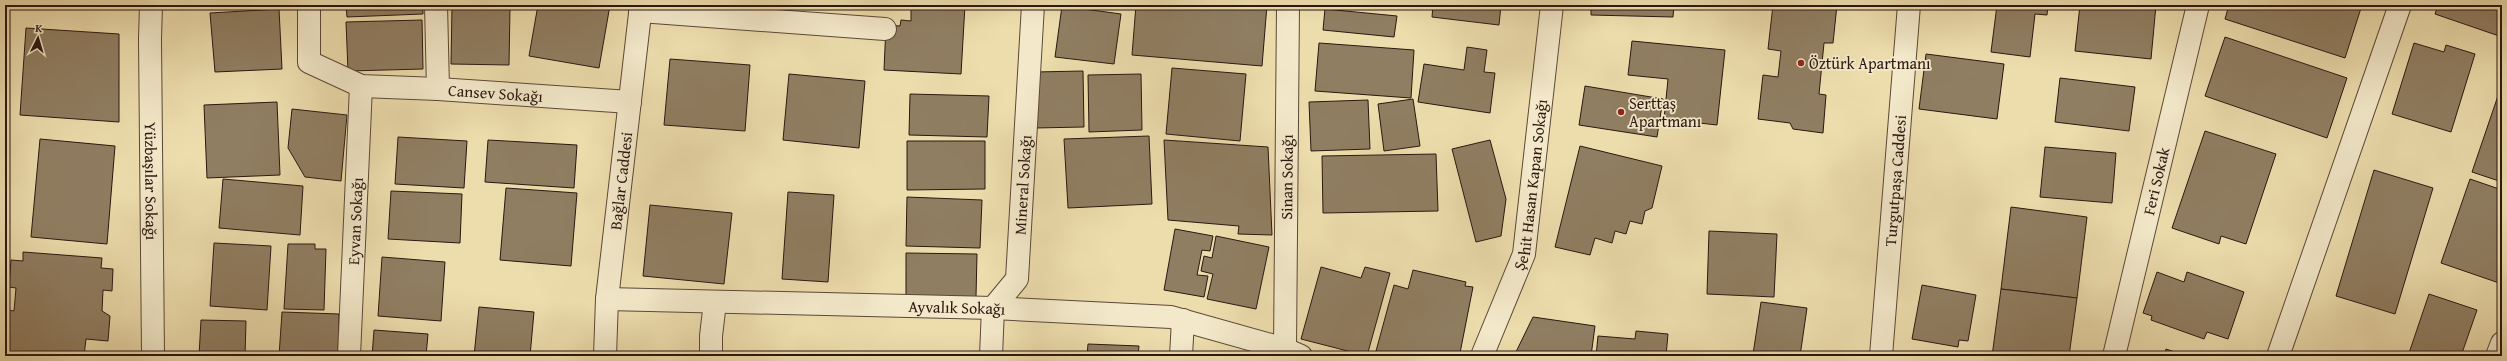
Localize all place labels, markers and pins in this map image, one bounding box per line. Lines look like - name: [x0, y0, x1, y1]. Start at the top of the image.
- place label: Öztürk Apartmanı: [1809, 51, 1931, 75]
- marker: Öztürk Apartmanı: [1796, 58, 1806, 68]
- place label: Serttaş Apartmanı: [1629, 91, 1702, 133]
- marker: Serttaş Apartmanı: [1616, 107, 1626, 117]

